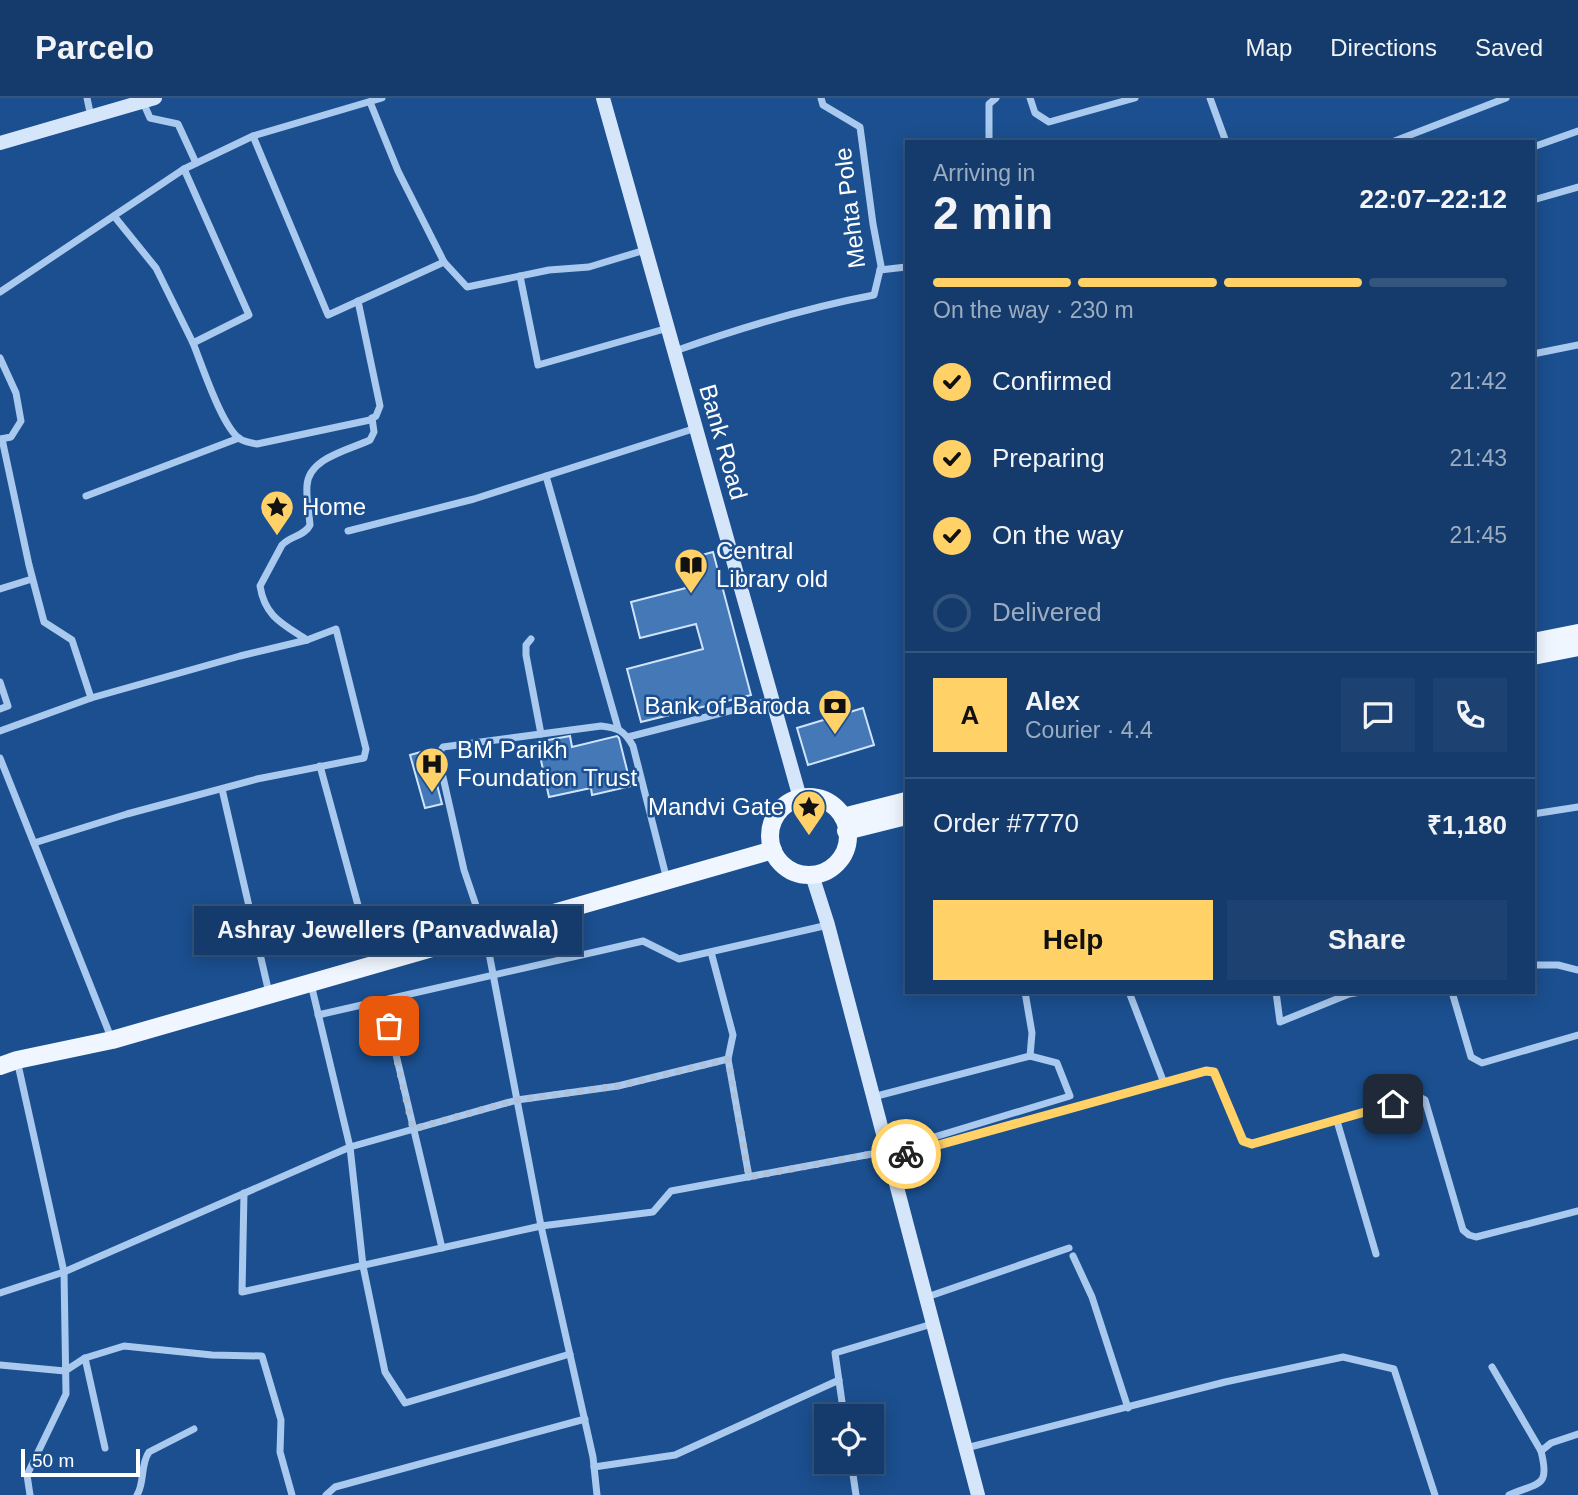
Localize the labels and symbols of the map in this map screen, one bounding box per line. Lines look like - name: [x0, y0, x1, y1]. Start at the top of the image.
- street label: Mehta Pole: [829, 146, 870, 270]
- street label: Bank Road: [694, 381, 753, 503]
- place icon: Home: [258, 488, 296, 537]
- place label: Home: [302, 493, 366, 520]
- place label: Central Library old: [716, 537, 828, 592]
- library icon: Central Library old: [672, 546, 710, 595]
- bank icon: Bank of Baroda: [816, 687, 854, 736]
- place label: Bank of Baroda: [645, 692, 811, 719]
- place label: BM Parikh Foundation Trust: [457, 736, 637, 791]
- hospital icon: BM Parikh Foundation Trust: [413, 745, 451, 794]
- place icon: Mandvi Gate: [790, 788, 828, 837]
- place label: Mandvi Gate: [648, 793, 784, 820]
- callout: Ashray Jewellers (Panvadwala): [195, 907, 583, 956]
- pin: [359, 996, 419, 1056]
- pin: [1363, 1074, 1423, 1134]
- courier: [871, 1119, 941, 1189]
- scale bar: [21, 1446, 140, 1478]

